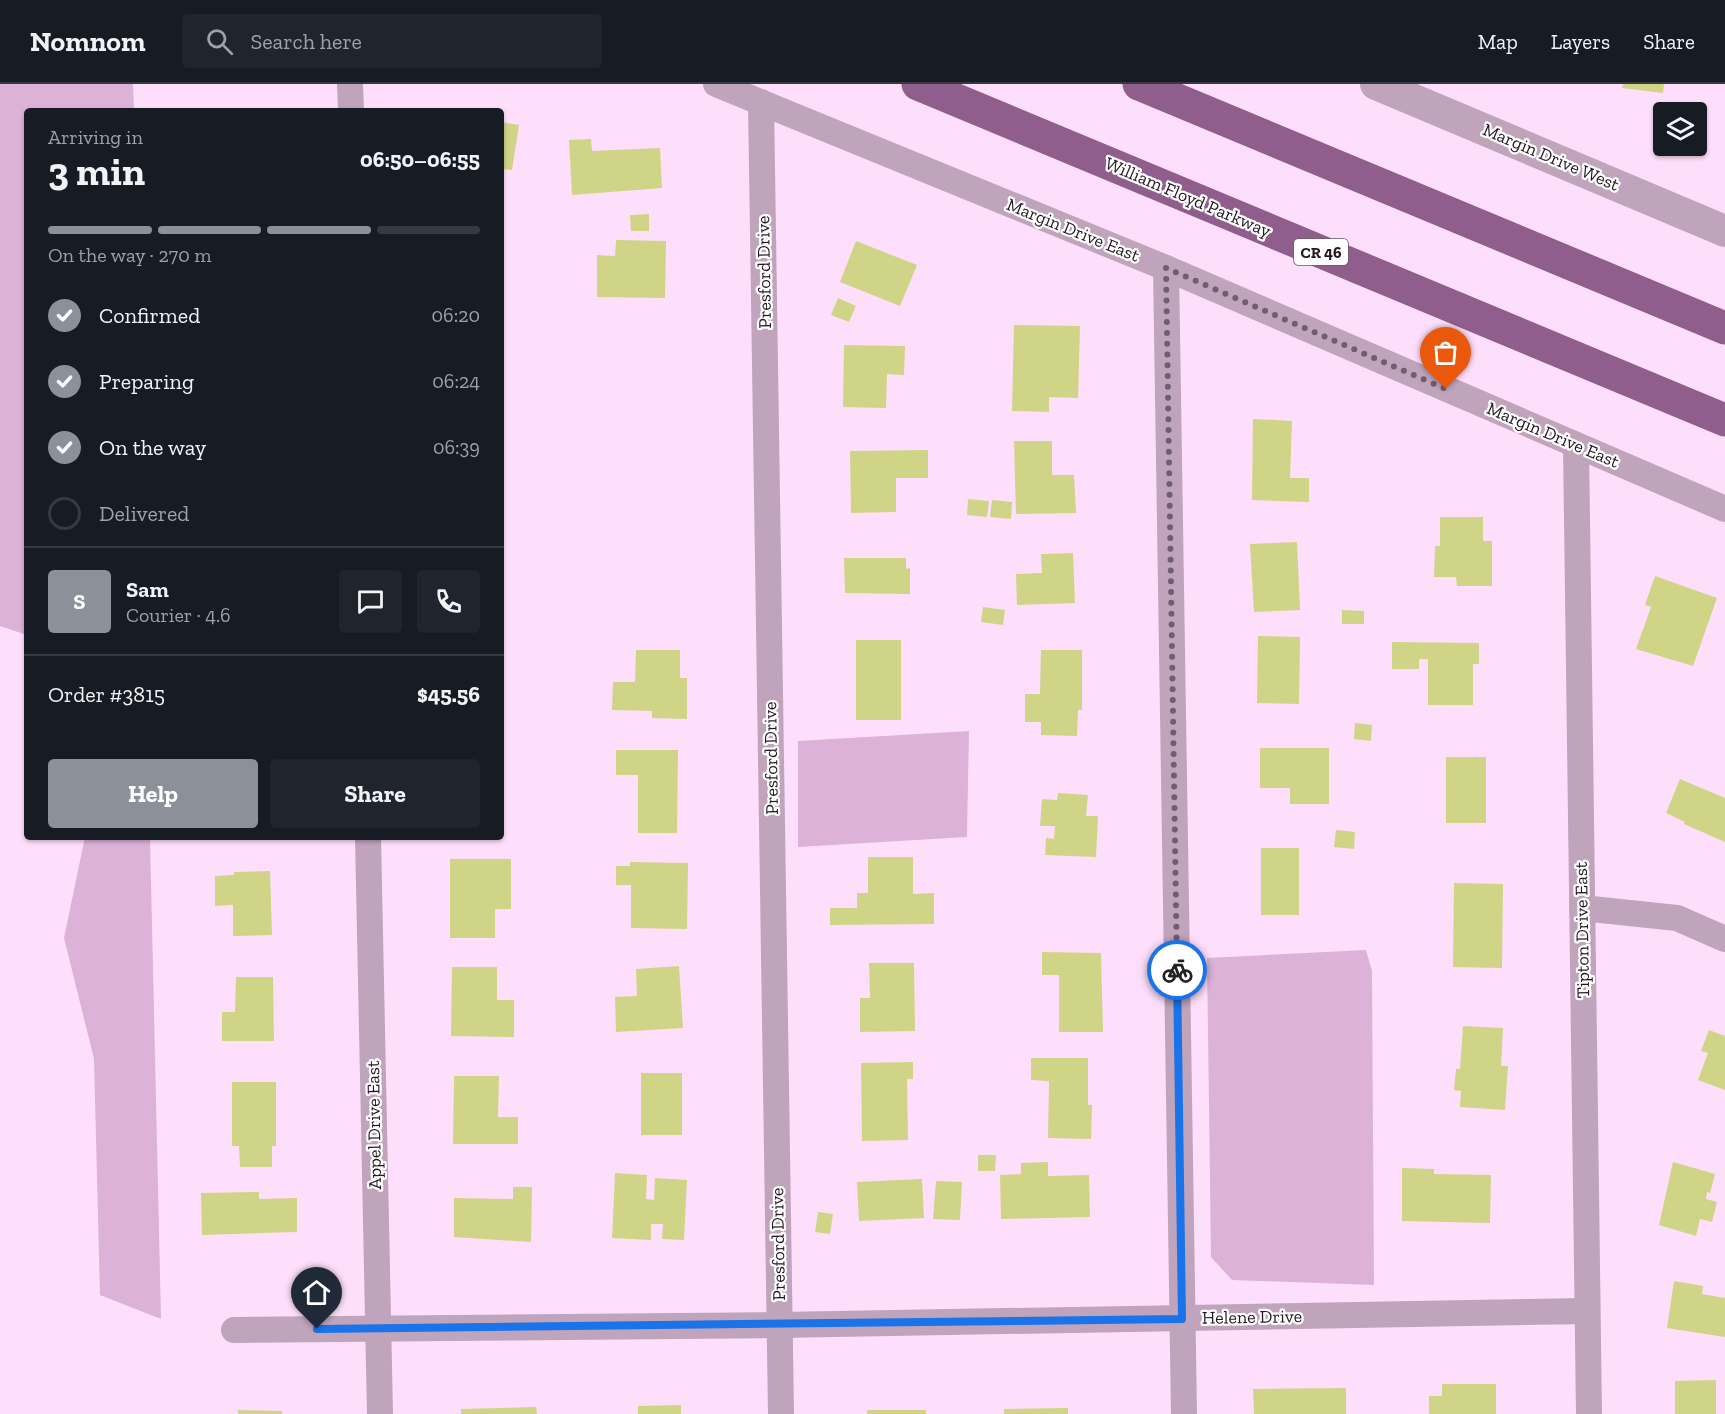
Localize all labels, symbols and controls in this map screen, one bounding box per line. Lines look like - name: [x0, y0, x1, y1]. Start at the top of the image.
- search box: [182, 14, 602, 68]
- text: Nomnom: [30, 25, 146, 58]
- icon: search: [203, 25, 236, 58]
- text: Search here: [251, 28, 362, 55]
- text: Map: [1478, 29, 1518, 54]
- text: Layers: [1551, 29, 1610, 54]
- text: Share: [1643, 29, 1695, 54]
- map controls: [1653, 102, 1707, 156]
- button: layers: [1653, 102, 1707, 156]
- street label: Margin Drive West: [1479, 118, 1623, 196]
- text: Arriving in: [48, 125, 143, 149]
- text: 06:50–06:55: [360, 146, 480, 173]
- text: 3 min: [48, 148, 145, 195]
- street label: William Floyd Parkway: [1102, 152, 1275, 242]
- street label: Margin Drive East: [1003, 193, 1143, 267]
- street label: Presford Drive: [752, 215, 776, 329]
- road number: CR 46: [1294, 239, 1348, 265]
- text: On the way · 270 m: [48, 243, 211, 267]
- icon: check: [48, 299, 81, 332]
- text: Confirmed: [99, 302, 200, 329]
- text: 06:20: [432, 303, 480, 327]
- pin: [1420, 327, 1471, 389]
- icon: bag: [1429, 336, 1462, 369]
- icon: check: [48, 365, 81, 398]
- text: Preparing: [99, 368, 194, 395]
- text: 06:24: [432, 369, 480, 393]
- street label: Margin Drive East: [1484, 397, 1623, 473]
- icon: check: [48, 431, 81, 464]
- text: On the way: [99, 434, 206, 461]
- text: 06:39: [433, 435, 480, 459]
- text: Delivered: [99, 500, 189, 527]
- button: chat: [339, 570, 402, 633]
- button: phone: [417, 570, 480, 633]
- text: Sam: [126, 576, 169, 603]
- text: S: [73, 588, 86, 615]
- text: Courier · 4.6: [126, 603, 231, 627]
- text: Order #3815: [48, 681, 165, 708]
- text: $45.56: [417, 681, 480, 708]
- street label: Presford Drive: [759, 701, 783, 815]
- button: Help: [48, 759, 258, 828]
- button: Share: [270, 759, 480, 828]
- street label: Tipton Drive East: [1570, 861, 1594, 999]
- courier: [1147, 940, 1207, 1000]
- icon: bike: [1161, 954, 1194, 987]
- street label: Appel Drive East: [362, 1060, 386, 1190]
- street label: Presford Drive: [766, 1187, 790, 1301]
- pin: [291, 1267, 342, 1329]
- icon: home: [300, 1276, 333, 1309]
- street label: Helene Drive: [1202, 1305, 1302, 1329]

